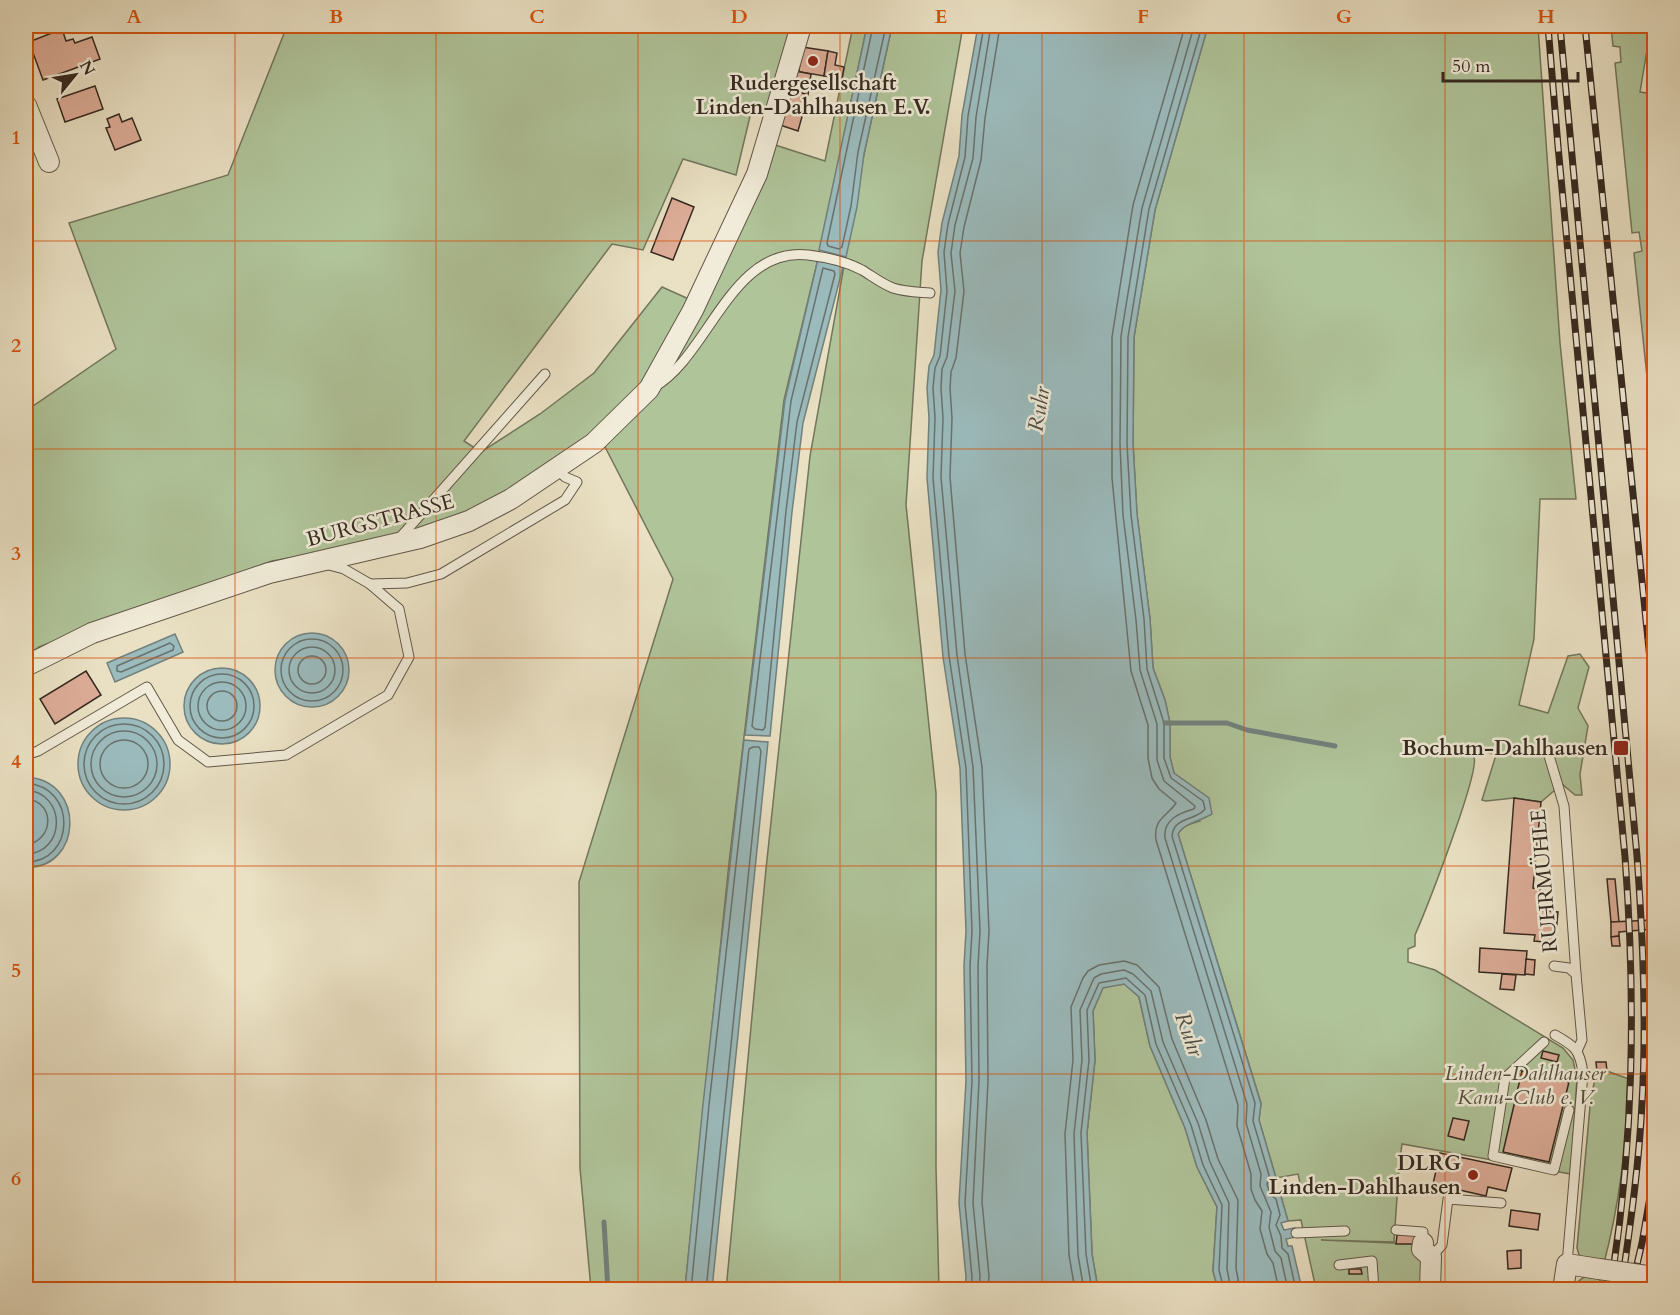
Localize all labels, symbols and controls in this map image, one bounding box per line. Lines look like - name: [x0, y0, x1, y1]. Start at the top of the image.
- text: A: [126, 3, 142, 30]
- text: B: [329, 3, 343, 30]
- text: C: [529, 3, 545, 30]
- text: D: [730, 3, 748, 30]
- text: E: [935, 3, 947, 30]
- text: F: [1137, 3, 1149, 30]
- text: G: [1336, 3, 1352, 30]
- text: H: [1537, 3, 1555, 30]
- north arrow: [45, 45, 105, 105]
- scale bar: [1443, 45, 1578, 83]
- marker: Rudergesellschaft Linden-Dahlhausen E.V.: [806, 54, 820, 68]
- text: 50 m: [1452, 54, 1491, 79]
- text: N: [74, 56, 100, 80]
- place label: Rudergesellschaft Linden-Dahlhausen E.V.: [695, 69, 931, 122]
- text: 1: [11, 124, 21, 151]
- text: 2: [11, 332, 21, 359]
- water label: Ruhr: [1021, 384, 1057, 434]
- street label: BURGSTRASSE: [303, 487, 457, 554]
- text: 3: [11, 540, 21, 567]
- place label: Bochum-Dahlhausen: [1402, 734, 1609, 763]
- marker: Bochum-Dahlhausen: [1612, 739, 1630, 757]
- text: 4: [11, 748, 21, 775]
- street label: RUHRMÜHLE: [1524, 808, 1565, 954]
- text: 5: [11, 957, 21, 984]
- water label: Ruhr: [1167, 1008, 1211, 1061]
- park label: Linden-Dahlhauser Kanu-Club e. V.: [1444, 1059, 1607, 1112]
- place label: DLRG Linden-Dahlhausen: [1269, 1149, 1461, 1202]
- text: 6: [11, 1165, 21, 1192]
- marker: DLRG Linden-Dahlhausen: [1466, 1168, 1480, 1182]

